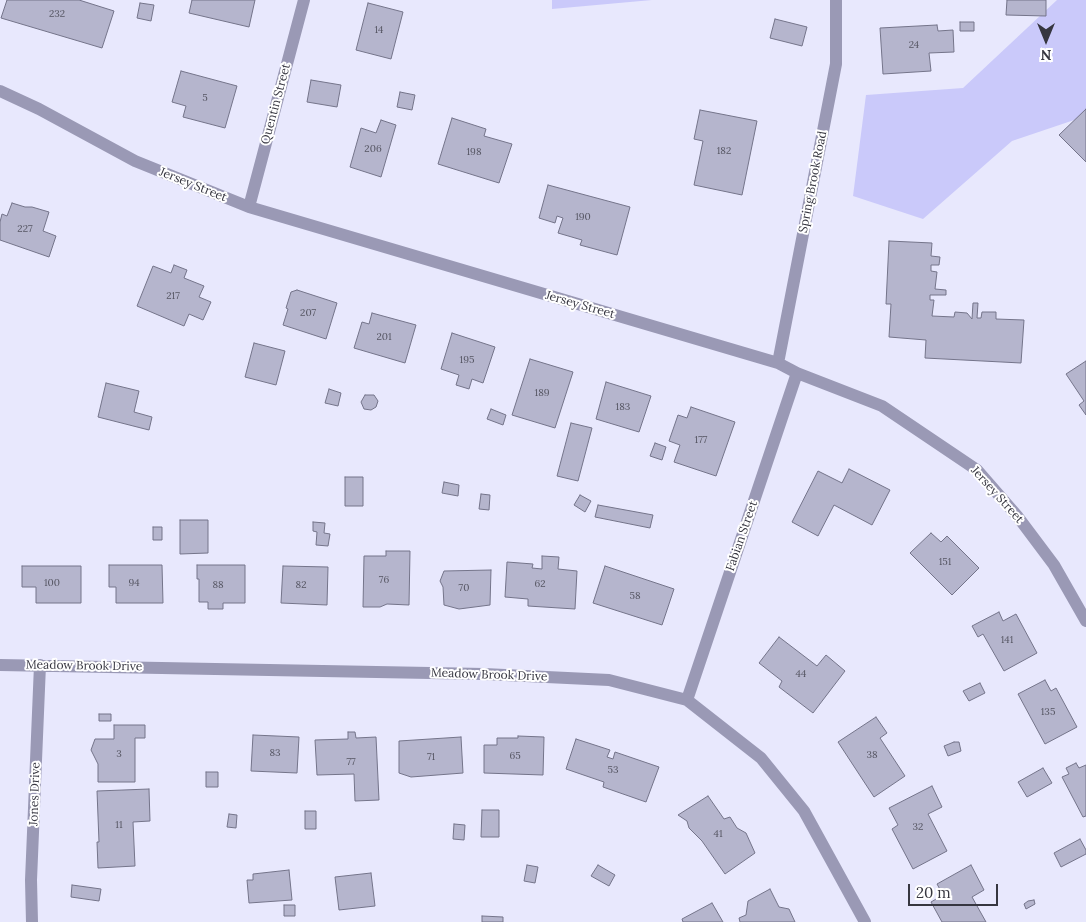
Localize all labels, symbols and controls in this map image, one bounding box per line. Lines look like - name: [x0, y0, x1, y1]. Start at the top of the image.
- house number: 232: [49, 8, 65, 20]
- north arrow: [1021, 15, 1071, 65]
- house number: 14: [374, 24, 384, 36]
- house number: 24: [909, 39, 919, 51]
- text: N: [1041, 46, 1051, 64]
- street label: Quentin Street: [258, 62, 294, 146]
- house number: 5: [202, 92, 208, 104]
- street label: Spring Brook Road: [796, 130, 830, 234]
- house number: 206: [364, 143, 382, 155]
- house number: 182: [717, 145, 731, 157]
- house number: 198: [466, 146, 482, 158]
- street label: Jersey Street: [157, 165, 229, 205]
- house number: 190: [575, 211, 591, 223]
- house number: 227: [17, 223, 33, 235]
- street label: Jersey Street: [544, 288, 616, 322]
- house number: 217: [166, 290, 180, 302]
- house number: 207: [300, 307, 316, 319]
- house number: 201: [376, 331, 392, 343]
- house number: 195: [460, 354, 474, 366]
- house number: 189: [535, 387, 549, 399]
- house number: 183: [616, 401, 630, 413]
- house number: 177: [695, 434, 707, 446]
- street label: Jersey Street: [968, 464, 1026, 526]
- street label: Fabian Street: [723, 499, 761, 573]
- house number: 151: [939, 556, 951, 568]
- house number: 76: [379, 574, 389, 586]
- house number: 100: [44, 577, 60, 589]
- house number: 94: [128, 577, 140, 589]
- house number: 62: [534, 578, 546, 590]
- house number: 88: [212, 579, 224, 591]
- house number: 82: [296, 579, 306, 591]
- house number: 70: [459, 582, 469, 594]
- house number: 58: [629, 590, 641, 602]
- house number: 141: [1001, 634, 1013, 646]
- street label: Meadow Brook Drive: [26, 658, 142, 674]
- street label: Meadow Brook Drive: [430, 666, 548, 684]
- house number: 44: [796, 668, 806, 680]
- house number: 135: [1041, 706, 1055, 718]
- house number: 83: [269, 747, 281, 759]
- house number: 3: [116, 748, 122, 760]
- house number: 38: [866, 749, 878, 761]
- house number: 65: [509, 750, 521, 762]
- house number: 71: [427, 751, 435, 763]
- house number: 77: [346, 756, 356, 768]
- street label: Jones Drive: [27, 762, 43, 826]
- house number: 53: [607, 764, 619, 776]
- house number: 11: [115, 819, 123, 831]
- house number: 32: [913, 821, 923, 833]
- house number: 41: [713, 828, 723, 840]
- scale bar: [911, 874, 1001, 906]
- text: 20 m: [916, 883, 951, 902]

